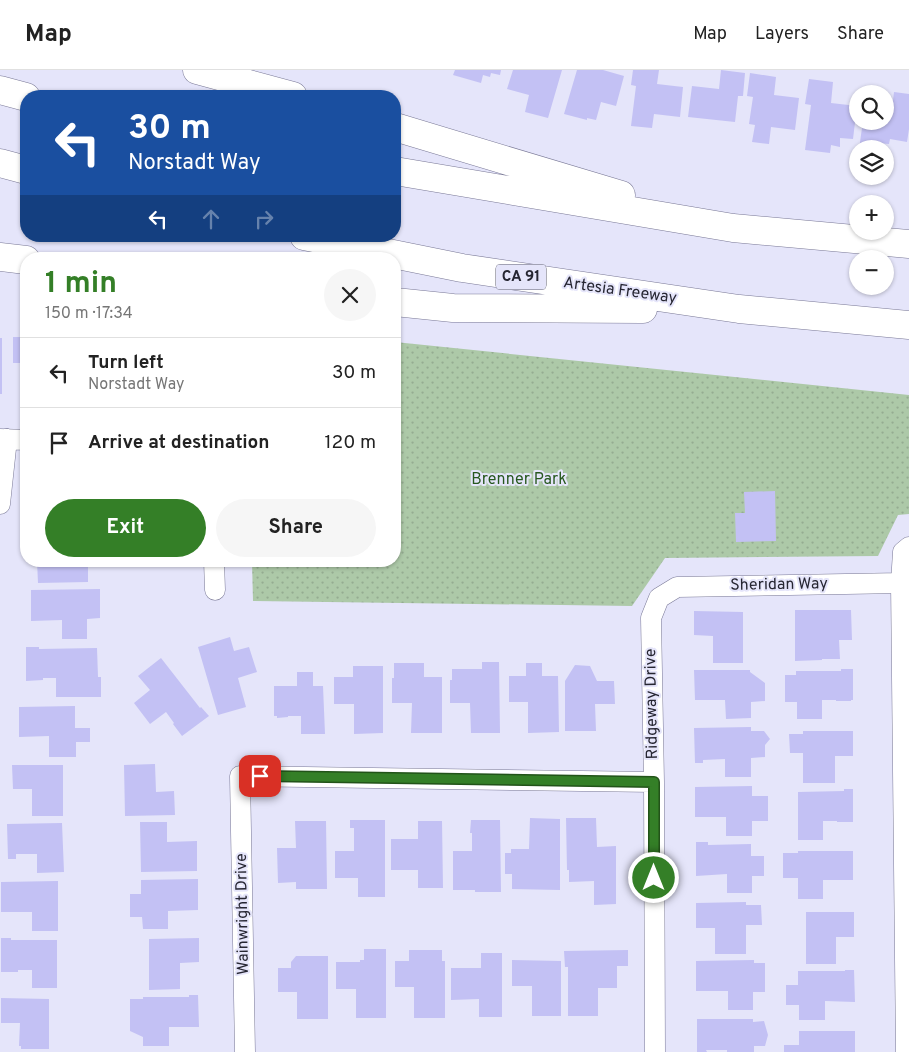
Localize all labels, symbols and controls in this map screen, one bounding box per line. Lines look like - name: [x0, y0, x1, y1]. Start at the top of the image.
- text: Map: [25, 20, 72, 50]
- text: Map: [693, 23, 727, 46]
- text: Layers: [755, 23, 809, 46]
- text: Share: [837, 23, 884, 46]
- map controls: [849, 85, 894, 295]
- button: search: [849, 85, 894, 130]
- text: 30 m: [128, 107, 211, 151]
- icon: left: [45, 110, 110, 175]
- button: layers: [849, 140, 894, 185]
- text: Norstadt Way: [128, 150, 261, 177]
- button: +: [849, 195, 894, 240]
- icon: left: [144, 205, 172, 233]
- icon: ahead: [197, 205, 225, 233]
- icon: right: [250, 205, 278, 233]
- button: −: [849, 250, 894, 295]
- road number: CA 91: [496, 264, 546, 290]
- text: 1 min: [45, 266, 117, 303]
- button: close: [324, 269, 376, 321]
- street label: Artesia Freeway: [562, 273, 678, 309]
- text: 150 m · 17:34: [45, 304, 133, 324]
- text: Turn left: [88, 351, 164, 375]
- icon: left: [45, 359, 73, 387]
- text: 30 m: [332, 361, 376, 385]
- text: Norstadt Way: [88, 375, 185, 395]
- icon: arrive: [45, 429, 73, 457]
- text: Arrive at destination: [88, 431, 269, 455]
- text: 120 m: [325, 431, 376, 455]
- park label: Brenner Park: [471, 470, 567, 490]
- button: Exit: [45, 499, 206, 557]
- button: Share: [216, 499, 376, 557]
- street label: Sheridan Way: [730, 574, 828, 596]
- street label: Ridgeway Drive: [641, 648, 663, 760]
- pin: [239, 755, 281, 797]
- icon: arrive: [246, 762, 274, 790]
- position arrow: [627, 851, 679, 903]
- street label: Wainwright Drive: [232, 853, 254, 975]

